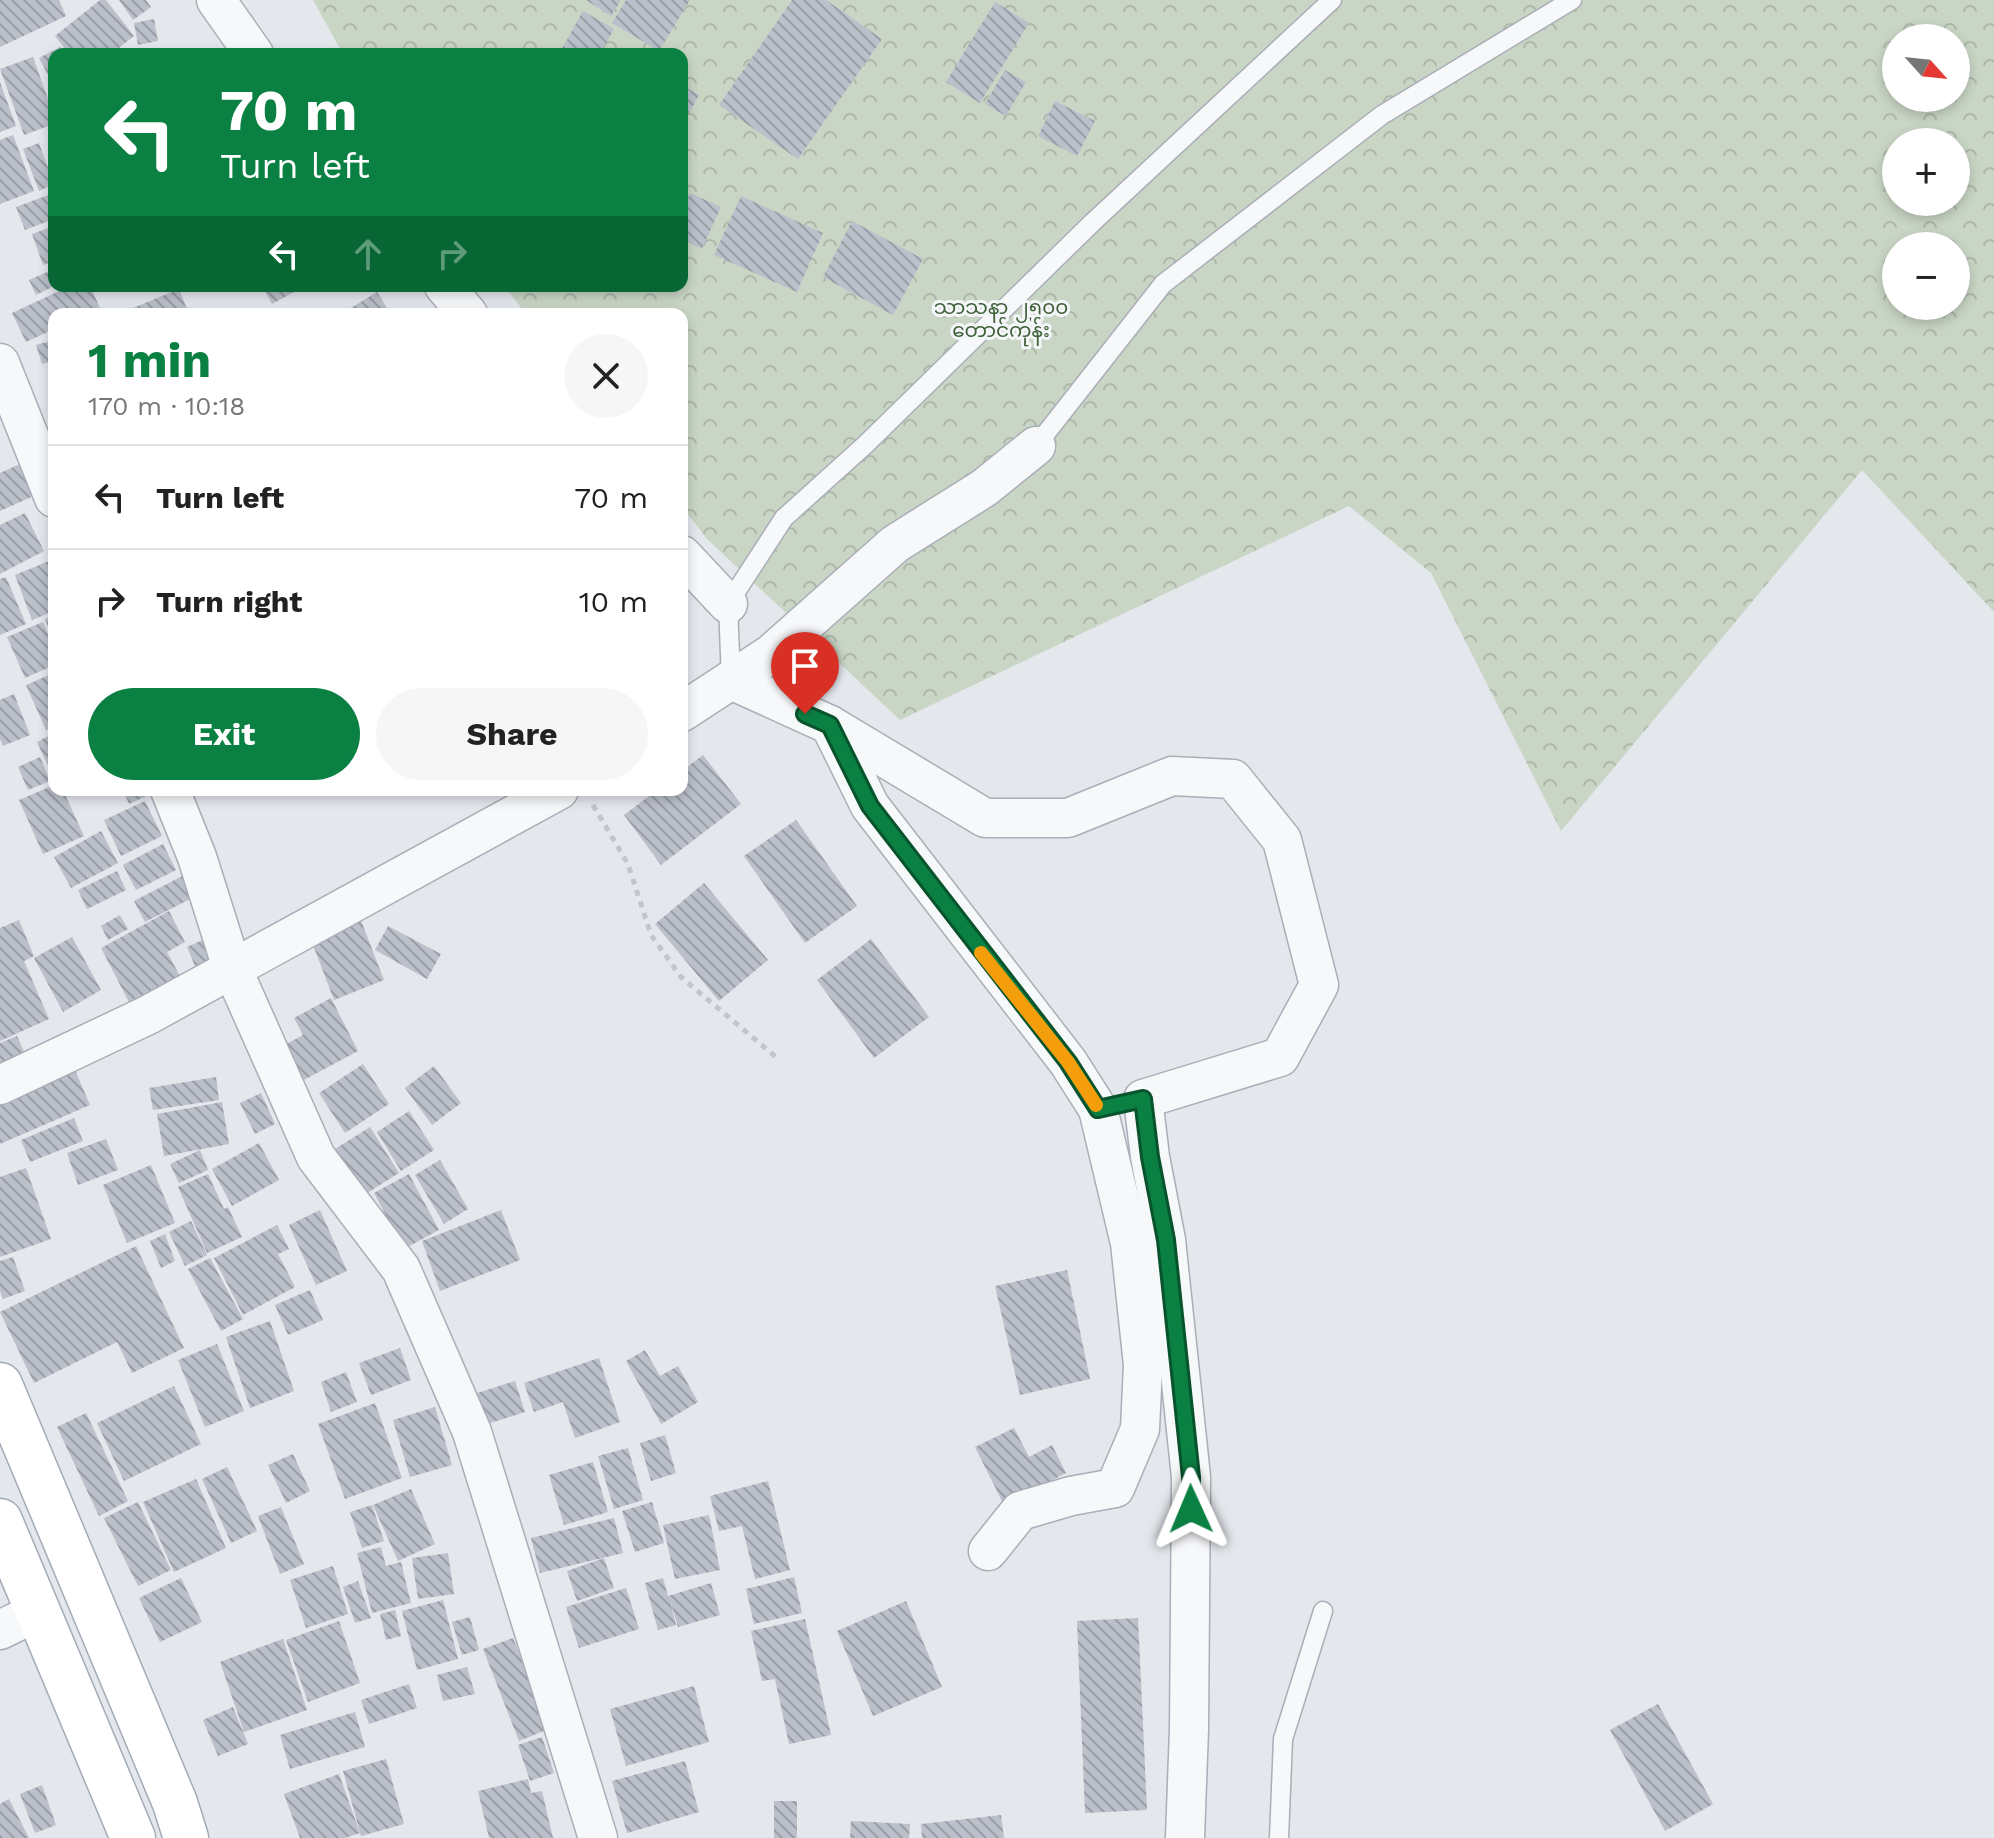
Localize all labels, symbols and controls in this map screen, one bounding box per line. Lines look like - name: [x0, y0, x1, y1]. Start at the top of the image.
- north arrow: [1882, 24, 1970, 112]
- map controls: [1882, 24, 1970, 320]
- text: 70 m: [220, 78, 357, 144]
- icon: left: [88, 80, 192, 184]
- button: +: [1882, 128, 1970, 216]
- text: Turn left: [220, 145, 370, 187]
- icon: left: [262, 232, 306, 276]
- icon: ahead: [346, 232, 390, 276]
- icon: right: [430, 232, 474, 276]
- button: −: [1882, 232, 1970, 320]
- park label: သာသနာ ၂၅၀၀ တောင်ကုန်း: [934, 295, 1068, 347]
- text: 1 min: [88, 332, 211, 389]
- button: close: [564, 334, 648, 418]
- text: 170 m · 10:18: [88, 391, 245, 421]
- icon: left: [88, 475, 132, 519]
- text: Turn left: [156, 480, 284, 515]
- text: 70 m: [574, 480, 648, 515]
- icon: right: [88, 579, 132, 623]
- text: Turn right: [156, 584, 302, 619]
- text: 10 m: [579, 584, 648, 619]
- pin: [771, 632, 839, 714]
- icon: arrive: [783, 644, 827, 688]
- button: Exit: [88, 688, 360, 780]
- button: Share: [376, 688, 648, 780]
- position arrow: [1149, 1467, 1233, 1551]

